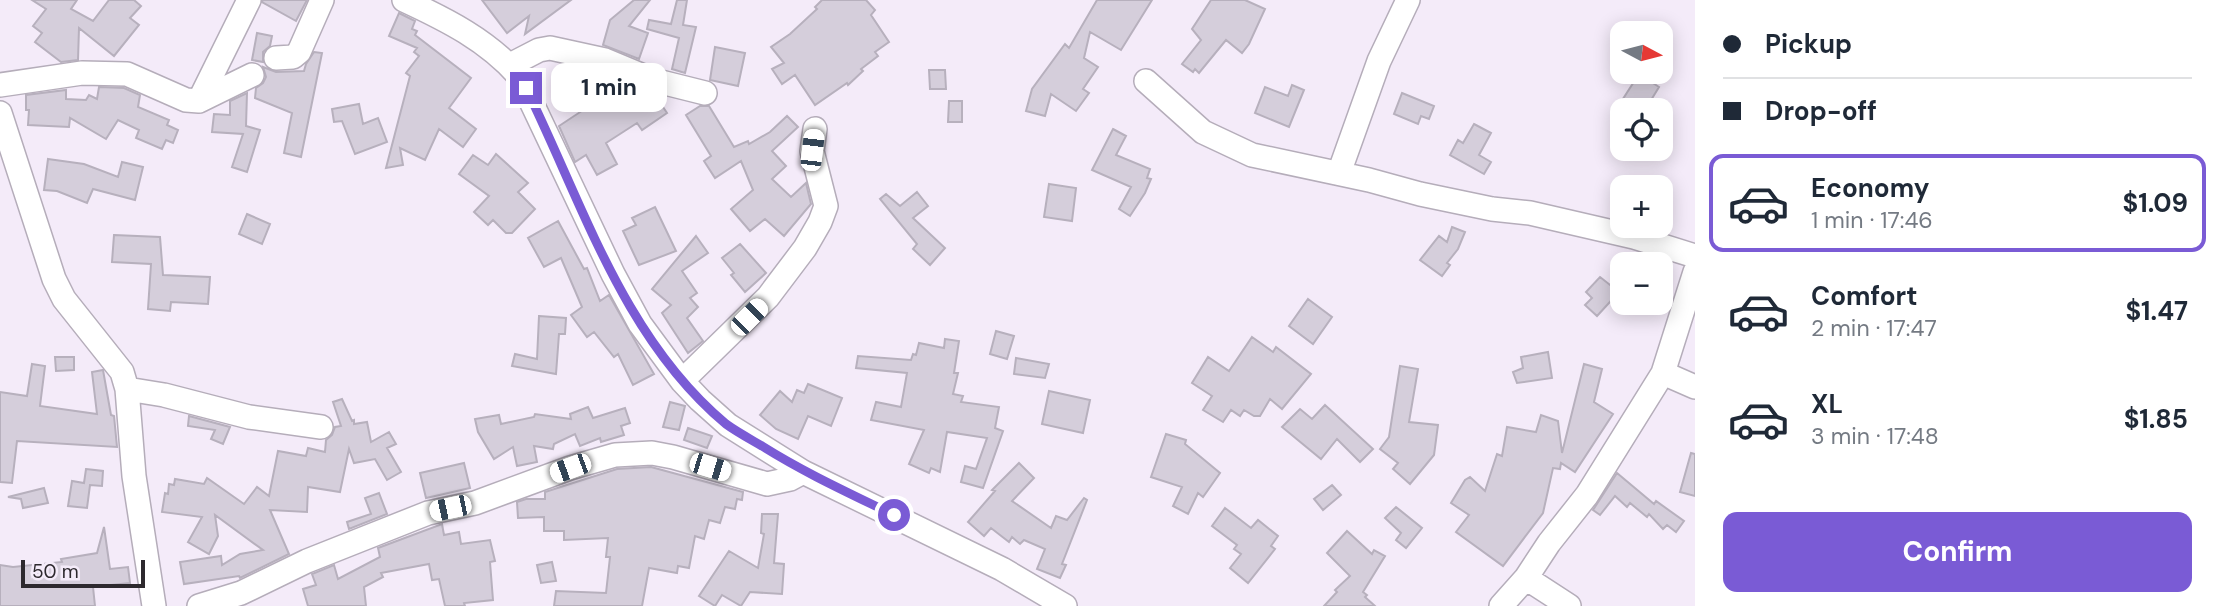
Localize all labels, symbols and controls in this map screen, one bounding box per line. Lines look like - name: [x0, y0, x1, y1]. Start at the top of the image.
- north arrow: [1610, 21, 1673, 84]
- map controls: [1610, 21, 1673, 315]
- text: Pickup: [1765, 27, 1852, 61]
- callout: 1 min: [550, 64, 666, 112]
- route end: [510, 72, 542, 104]
- text: 1 min: [581, 72, 637, 102]
- text: Drop-off: [1765, 94, 1877, 128]
- button: locate: [1610, 98, 1673, 161]
- car: [800, 128, 825, 172]
- text: Economy: [1811, 171, 1929, 205]
- icon: car: [1727, 172, 1790, 235]
- button: +: [1610, 175, 1673, 238]
- text: $1.09: [2123, 186, 2188, 220]
- text: 1 min · 17:46: [1811, 205, 1933, 235]
- button: −: [1610, 252, 1673, 315]
- text: Comfort: [1811, 279, 1917, 313]
- icon: car: [1727, 280, 1790, 343]
- text: $1.47: [2125, 294, 2188, 328]
- car: [727, 295, 772, 339]
- text: 2 min · 17:47: [1811, 313, 1937, 343]
- text: XL: [1811, 387, 1843, 421]
- icon: car: [1727, 388, 1790, 451]
- text: $1.85: [2124, 402, 2188, 436]
- text: 3 min · 17:48: [1811, 421, 1939, 451]
- car: [547, 451, 594, 485]
- car: [687, 451, 734, 483]
- car: [428, 493, 473, 523]
- route start: [878, 499, 910, 531]
- button: Confirm: [1723, 512, 2192, 592]
- scale bar: [21, 557, 145, 589]
- text: 50 m: [32, 559, 79, 584]

